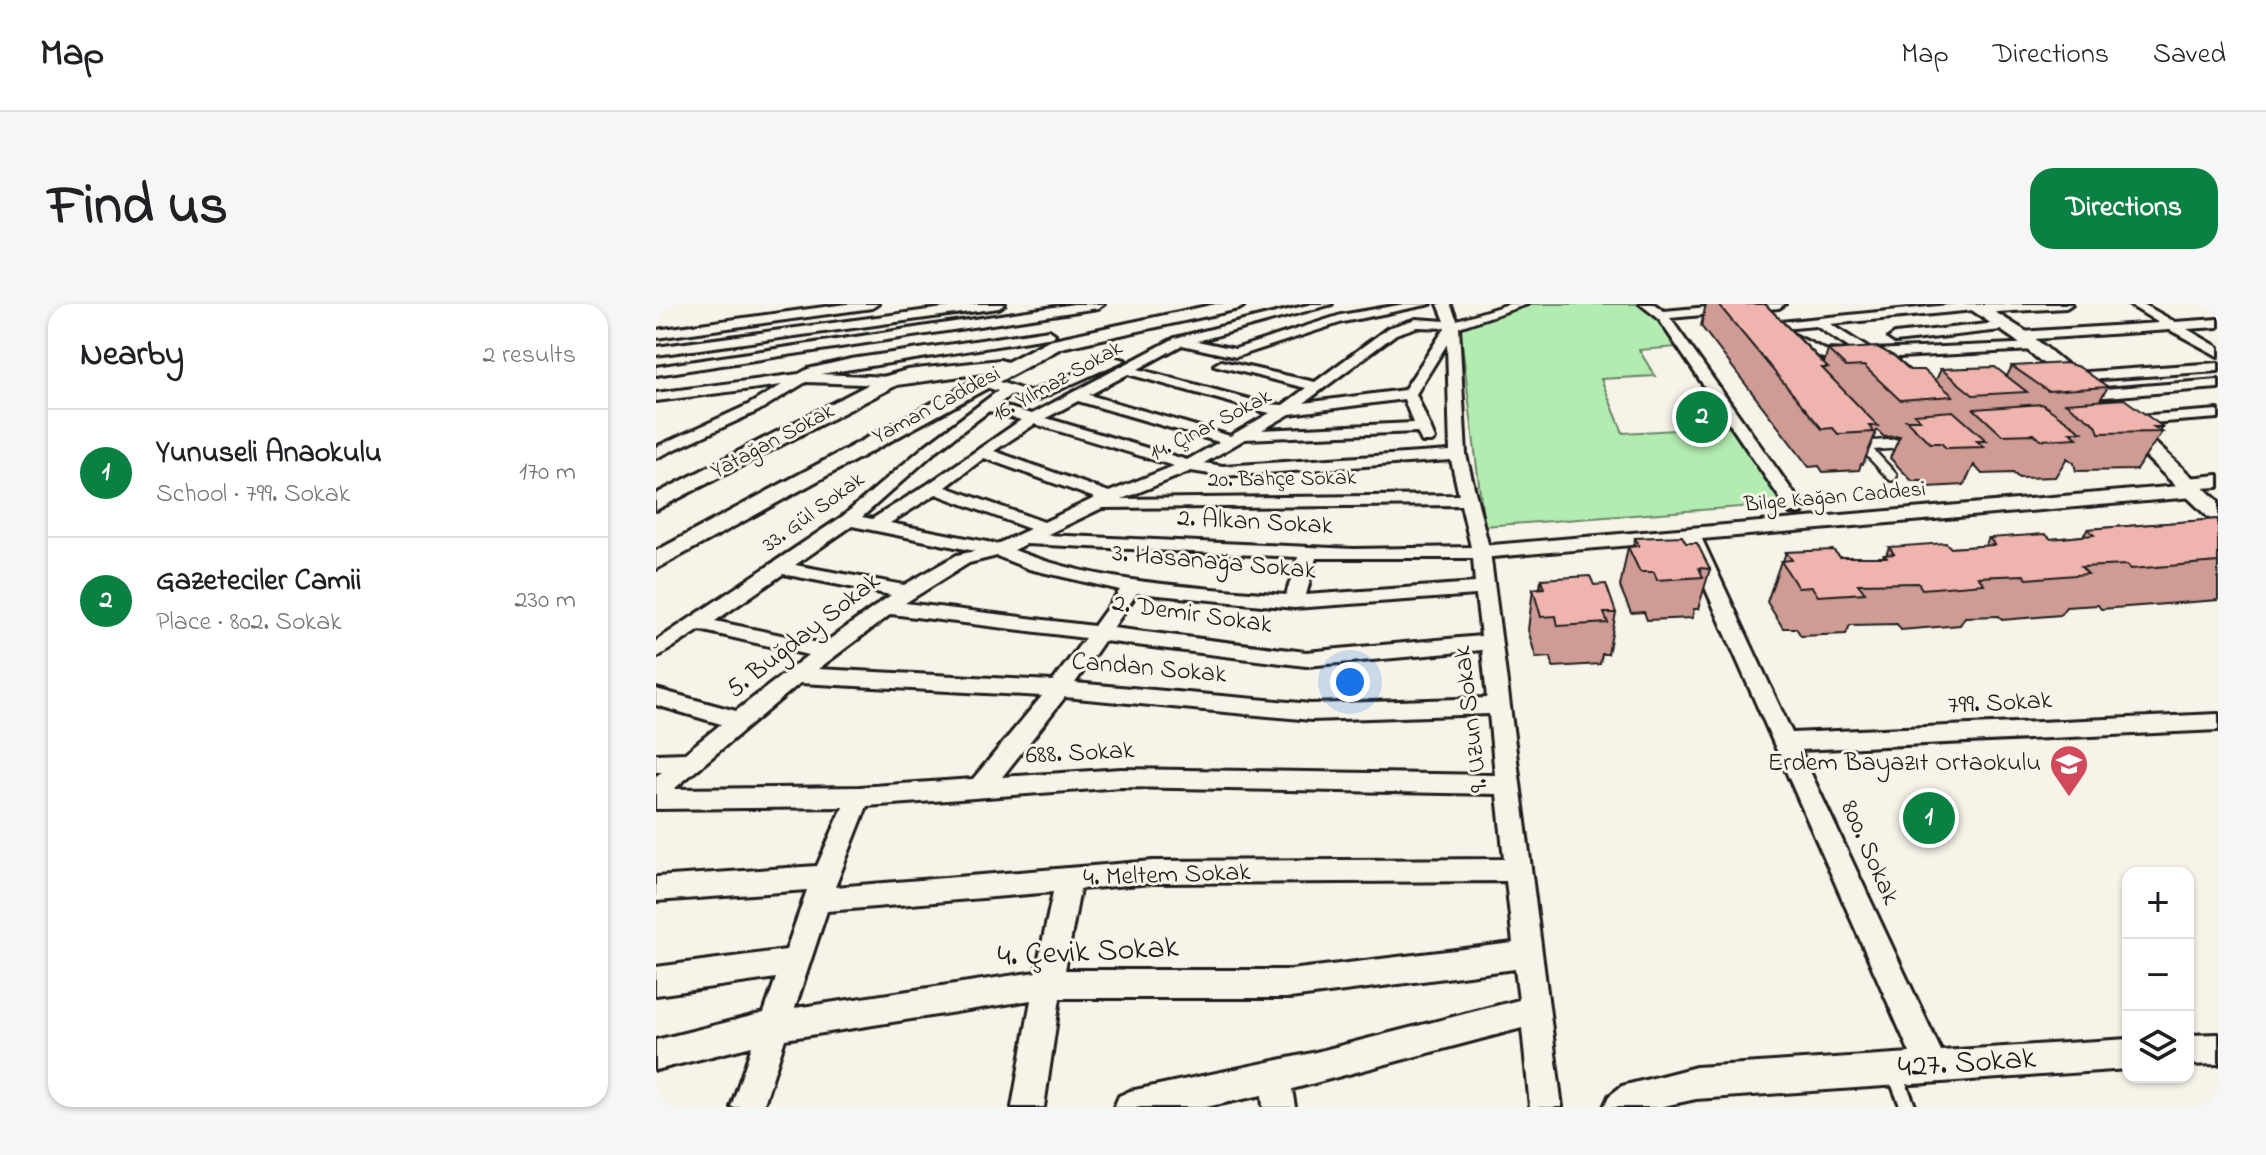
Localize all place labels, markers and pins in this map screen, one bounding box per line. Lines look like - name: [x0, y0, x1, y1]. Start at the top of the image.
- pin: 2: [1676, 387, 1728, 447]
- school or university icon: Erdem Bayazıt Ortaokulu: [2048, 743, 2090, 798]
- place label: Erdem Bayazıt Ortaokulu: [1767, 745, 2041, 783]
- pin: 1: [1903, 788, 1955, 848]

